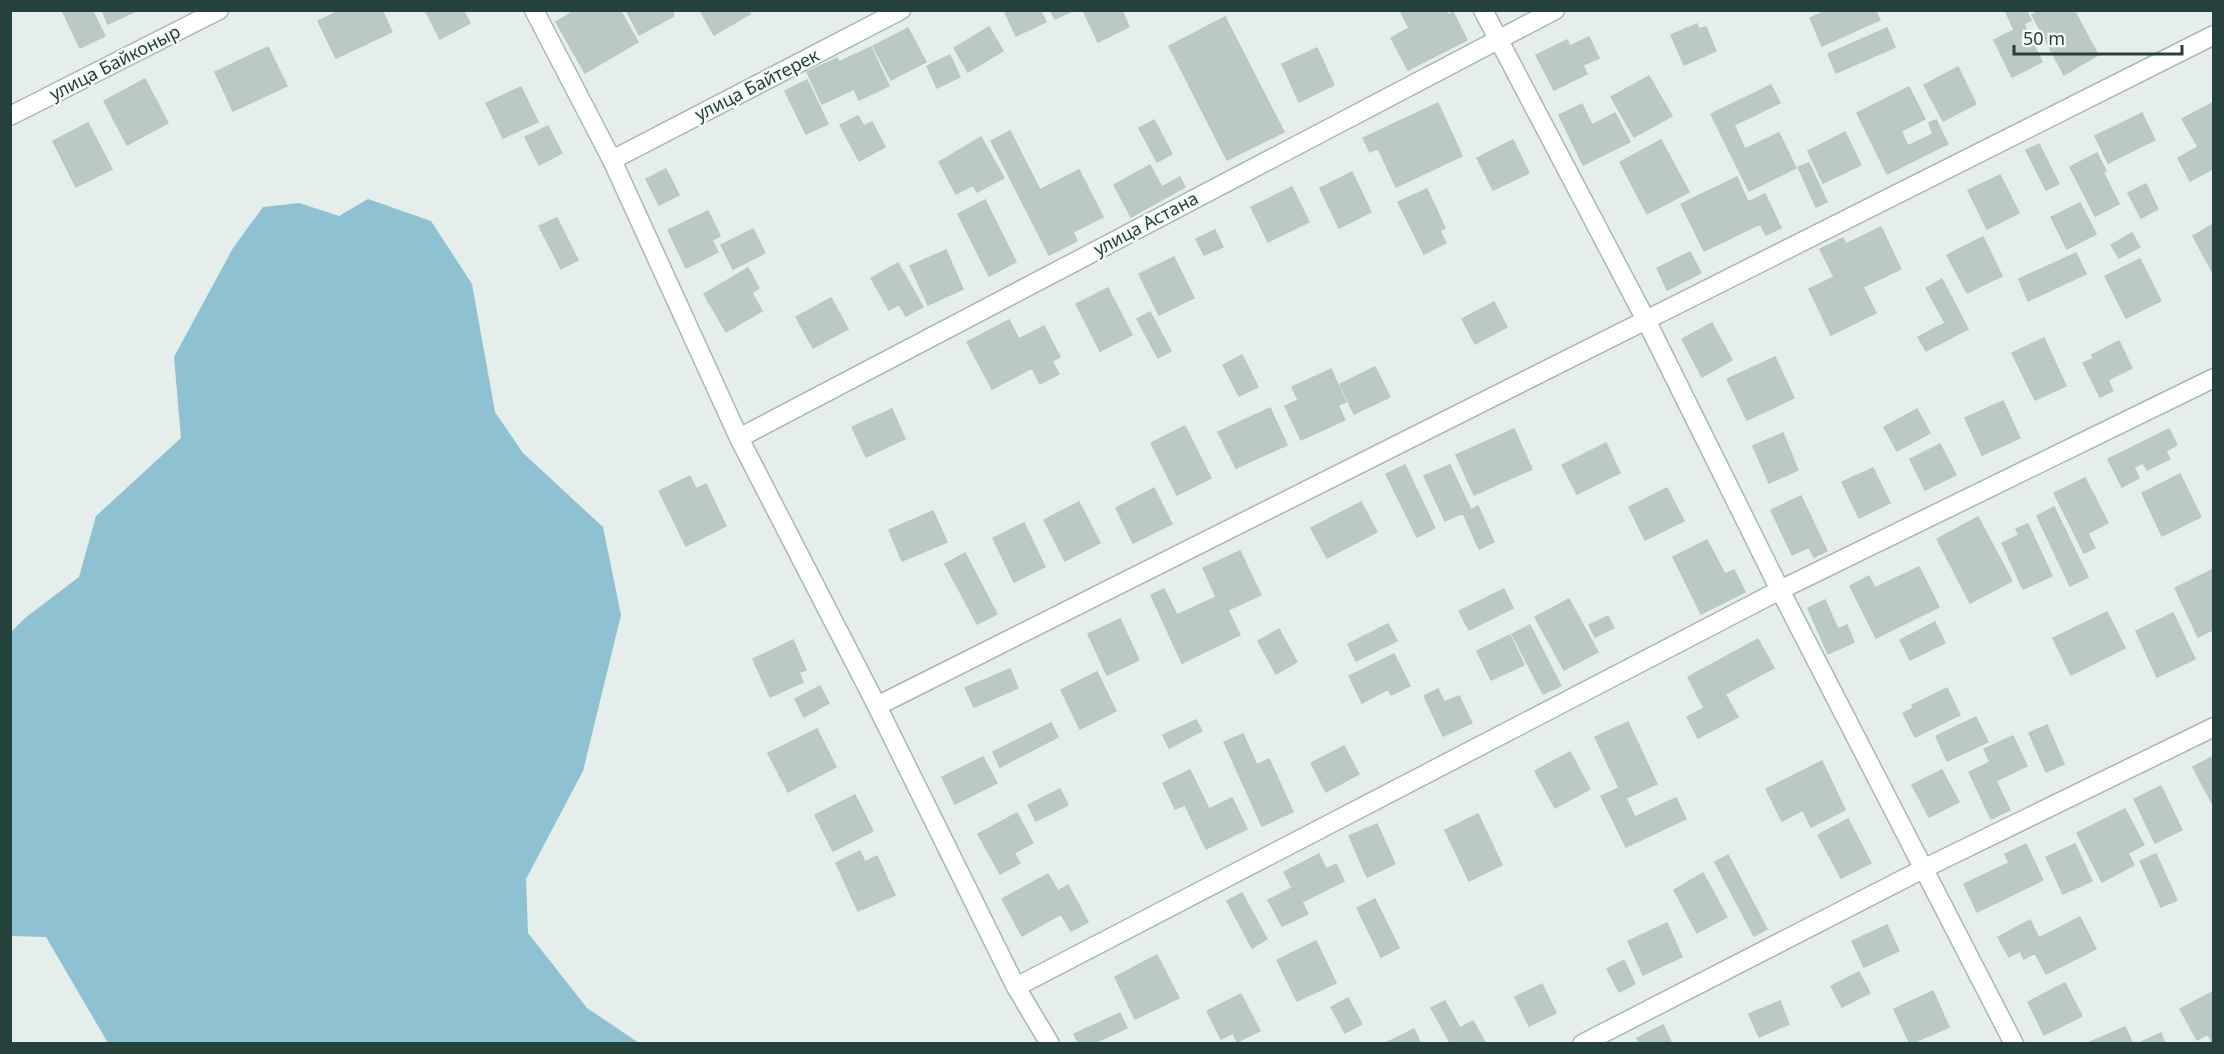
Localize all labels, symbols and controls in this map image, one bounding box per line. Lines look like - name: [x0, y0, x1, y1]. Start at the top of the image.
- scale bar: [2014, 18, 2182, 56]
- street label: улица Байконыр: [45, 19, 184, 105]
- text: 50 m: [2023, 26, 2065, 50]
- street label: улица Байтерек: [690, 42, 823, 126]
- street label: улица Астана: [1089, 185, 1202, 261]

